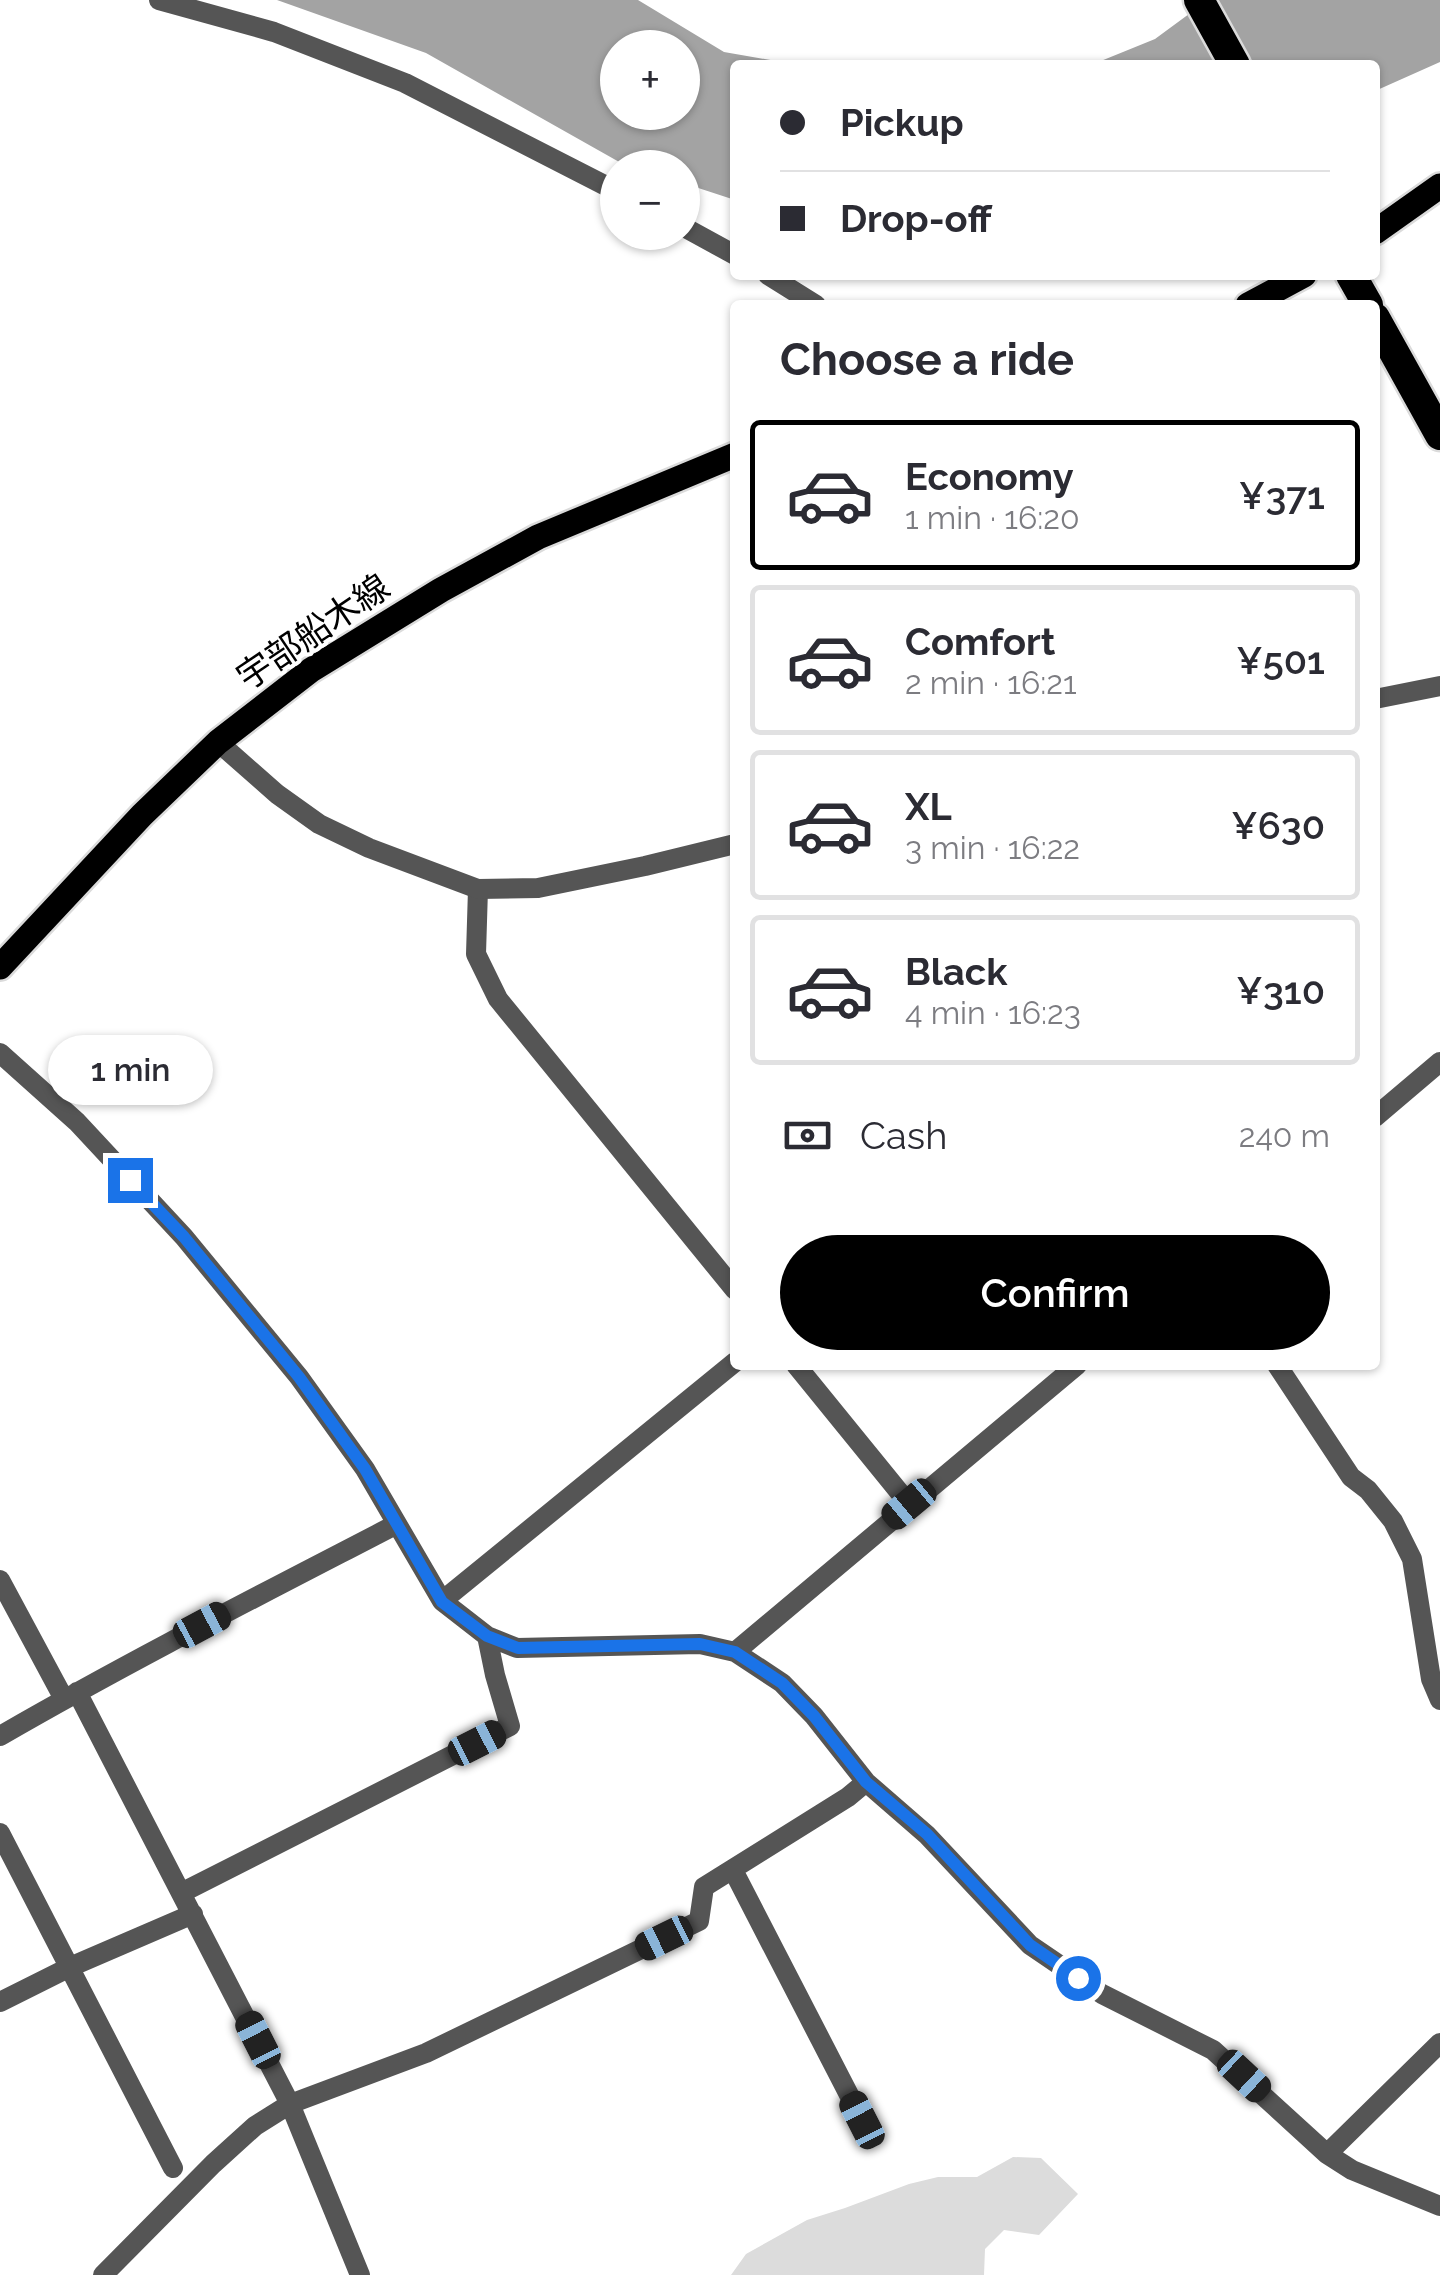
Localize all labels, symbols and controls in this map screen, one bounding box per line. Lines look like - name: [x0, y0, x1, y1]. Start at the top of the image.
- map controls: [600, 30, 700, 250]
- button: +: [600, 30, 700, 130]
- text: Pickup: [840, 100, 964, 145]
- button: −: [600, 150, 700, 250]
- text: Drop-off: [840, 196, 992, 241]
- text: Choose a ride: [780, 333, 1074, 386]
- icon: car: [785, 450, 875, 540]
- text: Economy: [905, 454, 1074, 499]
- text: ¥371: [1239, 473, 1325, 518]
- text: 1 min · 16:20: [905, 499, 1080, 536]
- street label: 宇部船木線: [229, 566, 397, 698]
- icon: car: [785, 615, 875, 705]
- text: Comfort: [905, 619, 1055, 664]
- text: ¥501: [1236, 638, 1325, 683]
- text: 2 min · 16:21: [905, 664, 1077, 701]
- icon: car: [785, 780, 875, 870]
- text: XL: [905, 784, 952, 829]
- text: ¥630: [1231, 803, 1325, 848]
- text: 3 min · 16:22: [905, 829, 1080, 866]
- icon: car: [785, 945, 875, 1035]
- text: Black: [905, 949, 1007, 994]
- text: ¥310: [1236, 968, 1325, 1013]
- text: 4 min · 16:23: [905, 994, 1081, 1031]
- callout: 1 min: [48, 1035, 212, 1105]
- text: 1 min: [91, 1051, 170, 1088]
- icon: cash: [780, 1108, 835, 1163]
- text: Cash: [860, 1113, 947, 1158]
- text: 240 m: [1239, 1117, 1330, 1154]
- route end: [108, 1158, 153, 1203]
- button: Confirm: [780, 1235, 1330, 1350]
- car: [876, 1473, 942, 1535]
- car: [168, 1598, 236, 1652]
- car: [443, 1716, 511, 1770]
- car: [630, 1911, 698, 1965]
- route start: [1056, 1956, 1101, 2001]
- car: [231, 2006, 285, 2074]
- car: [1212, 2045, 1276, 2107]
- car: [835, 2086, 889, 2154]

